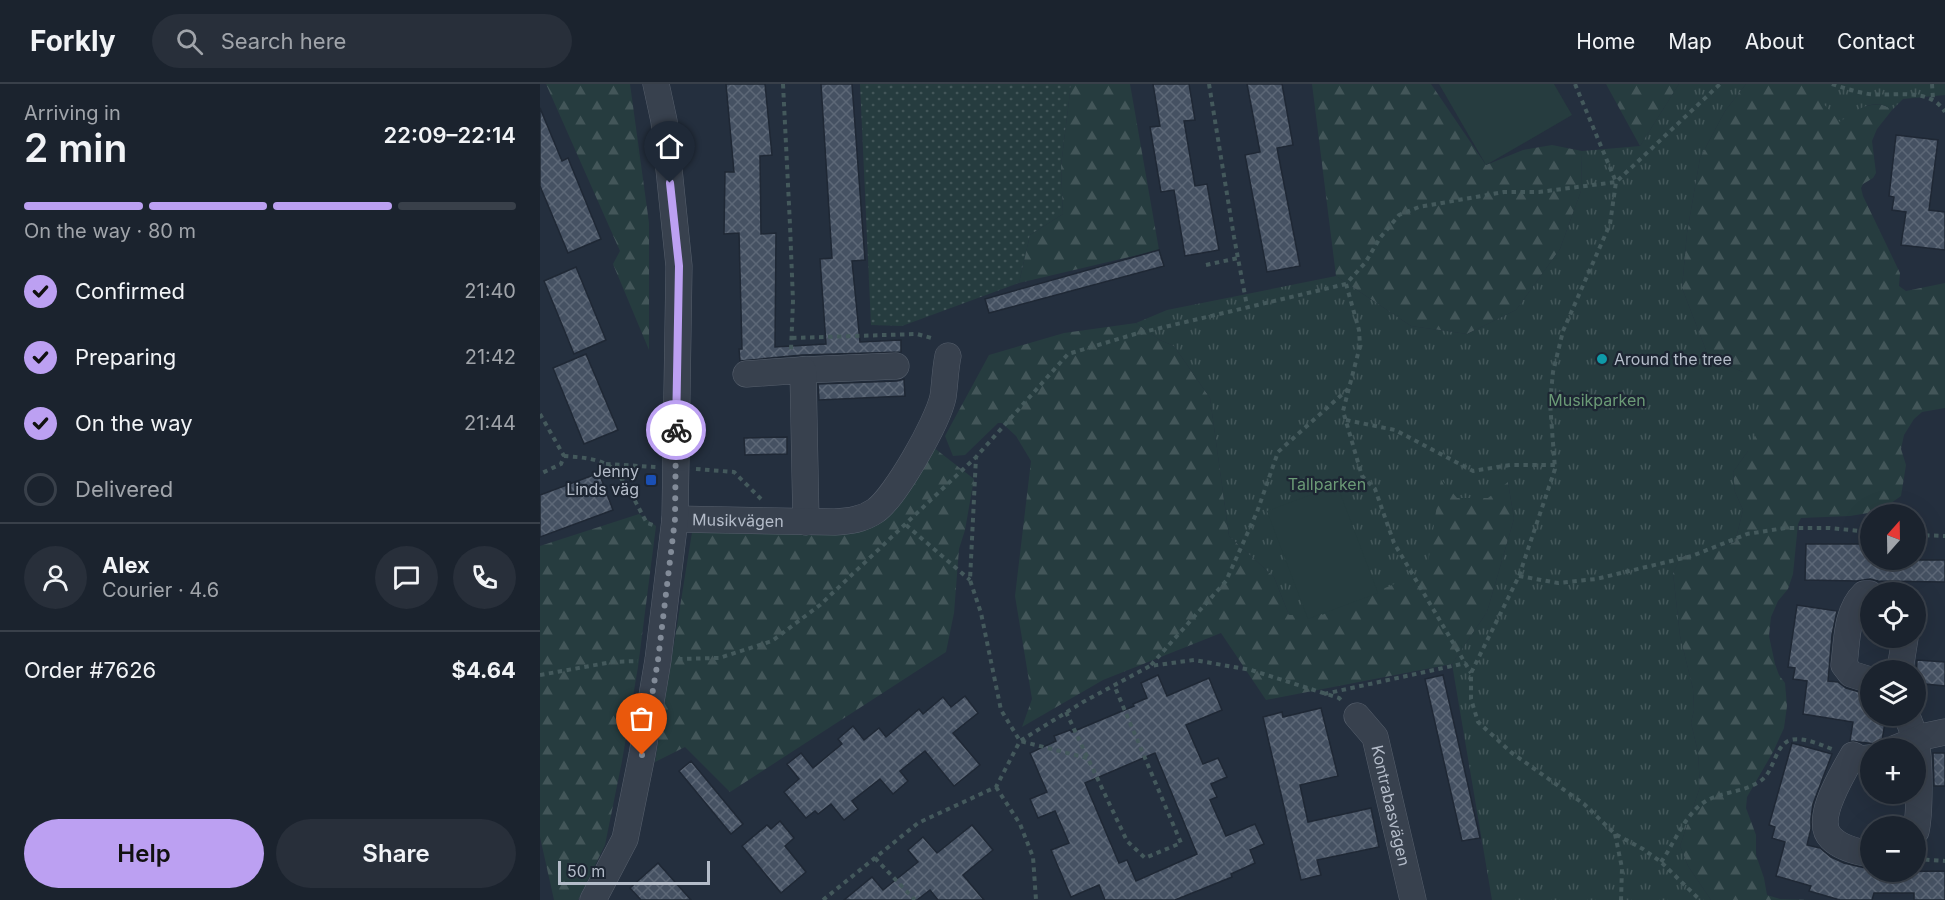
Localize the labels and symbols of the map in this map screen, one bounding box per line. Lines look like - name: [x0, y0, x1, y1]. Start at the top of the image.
- pin: [644, 121, 695, 183]
- place label: Around the tree: [1614, 349, 1732, 369]
- marker: Around the tree: [1595, 352, 1609, 366]
- park label: Musikparken: [1548, 390, 1646, 410]
- courier: [646, 400, 706, 460]
- place label: Jenny Linds väg: [566, 461, 639, 499]
- marker: Jenny Linds väg: [644, 473, 658, 487]
- park label: Tallparken: [1288, 474, 1366, 494]
- north arrow: [1860, 504, 1926, 570]
- street label: Musikvägen: [692, 509, 784, 531]
- pin: [616, 693, 667, 755]
- street label: Kontrabasvägen: [1367, 743, 1415, 868]
- scale bar: [558, 858, 710, 886]

